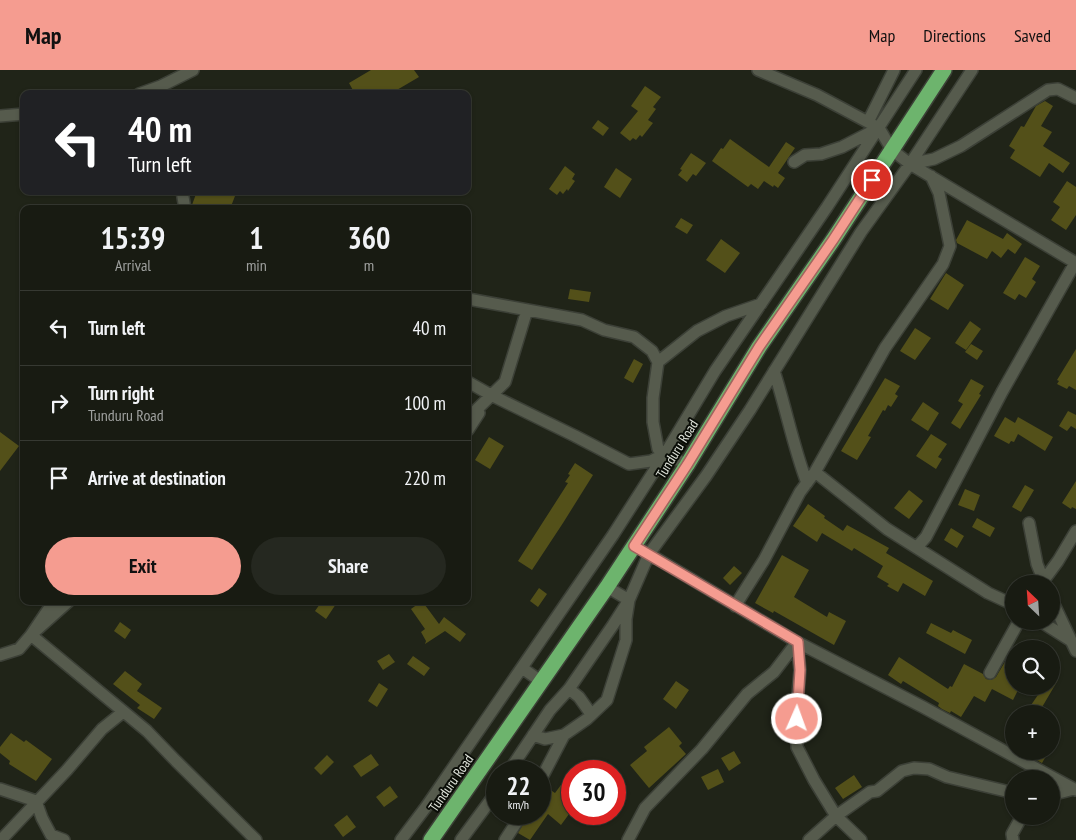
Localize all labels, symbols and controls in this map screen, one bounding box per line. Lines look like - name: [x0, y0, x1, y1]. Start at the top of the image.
- text: Map: [25, 20, 62, 51]
- text: Map: [869, 24, 895, 47]
- text: Directions: [923, 24, 986, 47]
- text: Saved: [1014, 24, 1051, 47]
- text: 40 m: [128, 106, 192, 152]
- icon: left: [45, 110, 110, 175]
- text: Turn left: [128, 150, 192, 178]
- pin: [851, 159, 893, 201]
- icon: arrive: [858, 166, 886, 194]
- text: 15:39: [101, 218, 165, 257]
- text: 1: [249, 218, 264, 257]
- text: 360: [347, 218, 390, 257]
- text: Arrival: [115, 255, 151, 275]
- text: min: [246, 255, 267, 275]
- text: m: [364, 255, 374, 275]
- icon: left: [45, 314, 73, 342]
- text: Turn left: [88, 316, 145, 340]
- text: 40 m: [413, 316, 446, 340]
- text: Turn right: [88, 381, 154, 405]
- icon: right: [45, 389, 73, 417]
- text: 100 m: [404, 391, 446, 415]
- text: Tunduru Road: [88, 405, 164, 425]
- street label: Tunduru Road: [652, 416, 702, 482]
- icon: arrive: [45, 464, 73, 492]
- text: Arrive at destination: [88, 466, 226, 490]
- text: 220 m: [404, 466, 446, 490]
- button: Exit: [45, 537, 241, 595]
- button: Share: [251, 537, 446, 595]
- north arrow: [1005, 575, 1060, 630]
- map controls: [1005, 575, 1060, 825]
- button: search: [1005, 640, 1060, 695]
- position arrow: [770, 692, 822, 744]
- button: +: [1005, 705, 1060, 760]
- street label: Tunduru Road: [425, 751, 477, 815]
- speed limit sign: 30: [561, 760, 626, 825]
- text: 22: [507, 770, 530, 802]
- button: −: [1005, 770, 1060, 825]
- text: km/h: [508, 797, 529, 812]

